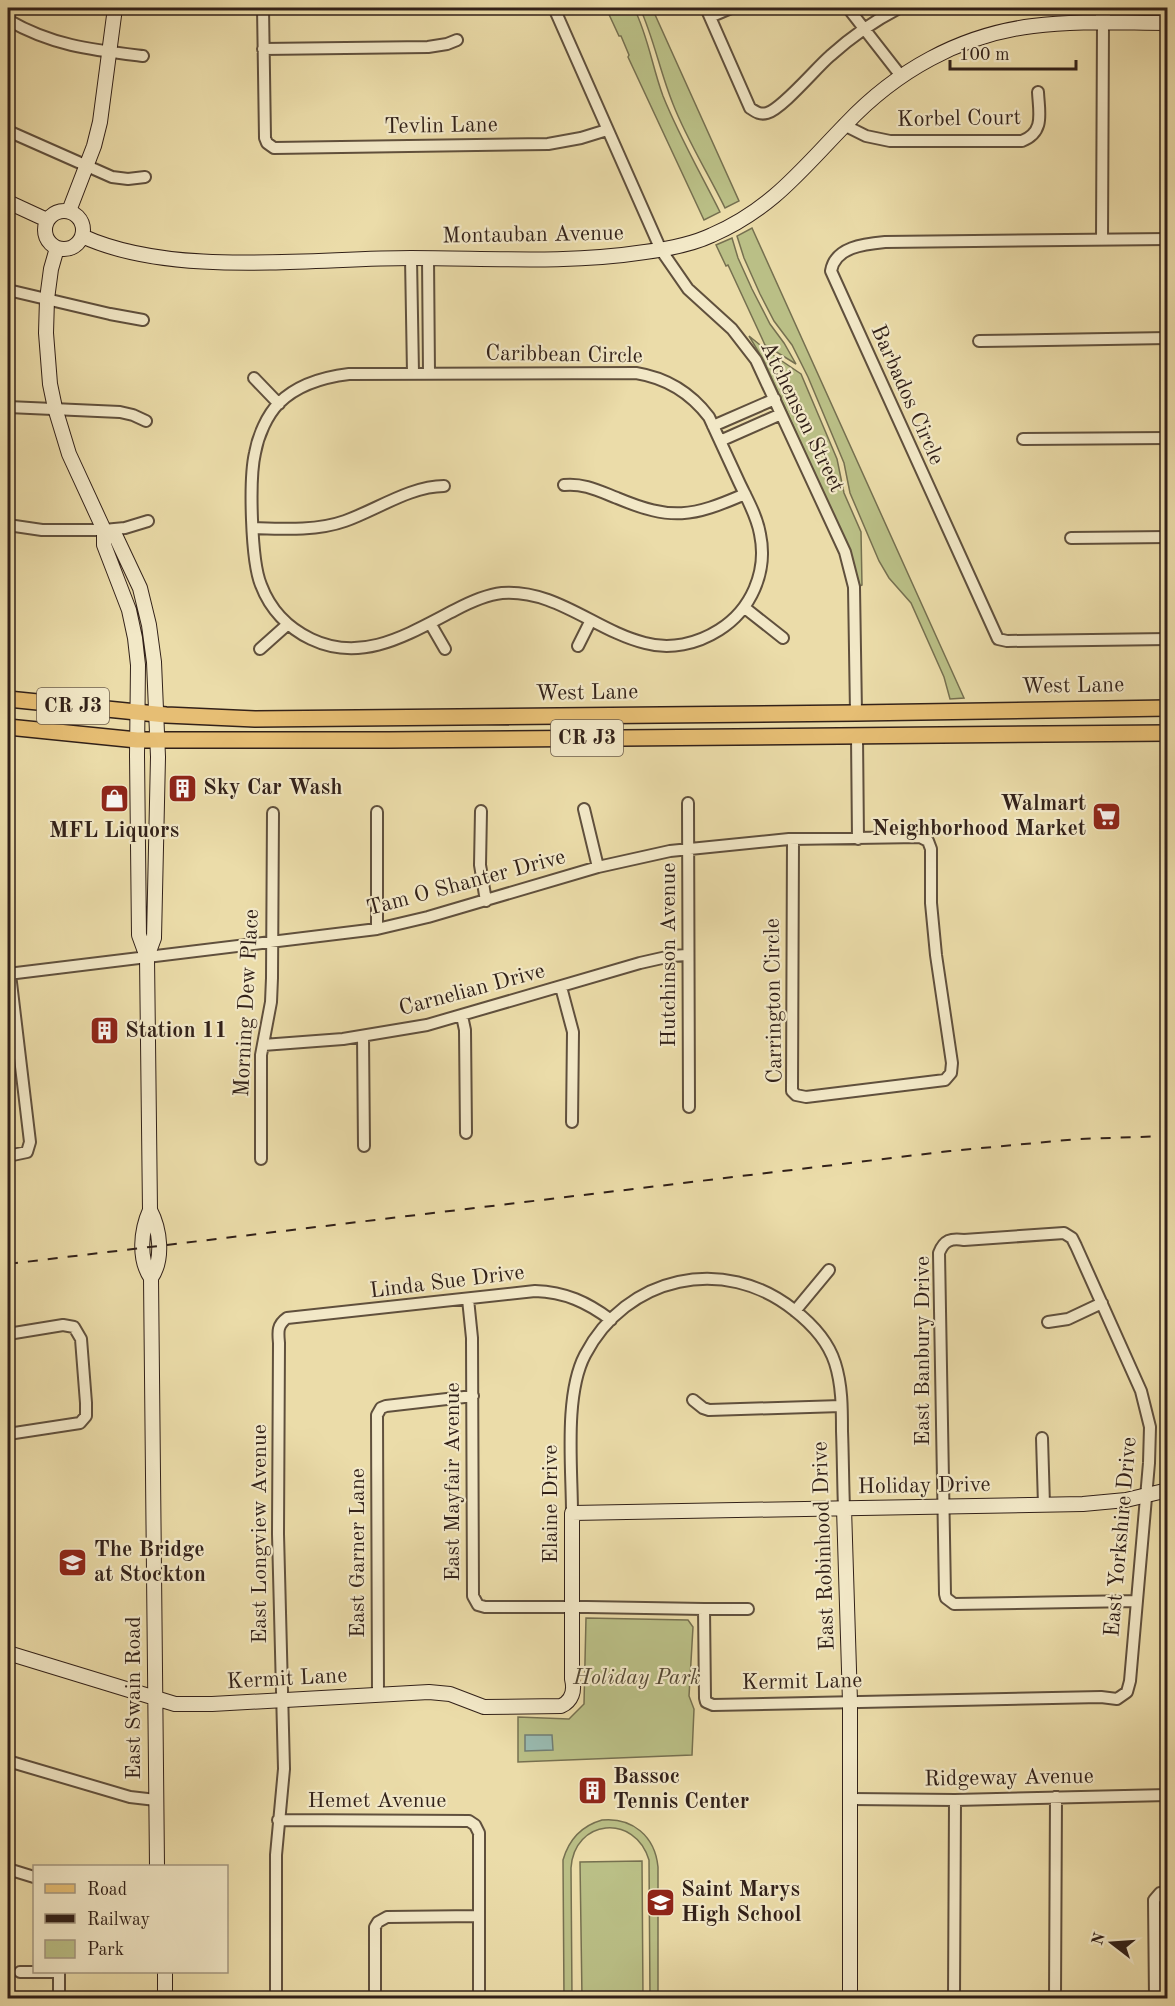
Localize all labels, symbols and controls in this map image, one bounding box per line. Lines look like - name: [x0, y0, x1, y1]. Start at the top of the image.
- scale bar: [950, 33, 1076, 71]
- text: 100 m: [959, 46, 1010, 64]
- street label: Korbel Court: [897, 107, 1021, 131]
- street label: Tevlin Lane: [384, 114, 498, 138]
- street label: Montauban Avenue: [442, 222, 624, 248]
- street label: Barbados Circle: [866, 322, 948, 468]
- street label: Atchenson Street: [756, 338, 848, 496]
- street label: Caribbean Circle: [485, 343, 643, 367]
- street label: West Lane: [1022, 674, 1124, 698]
- street label: West Lane: [536, 681, 638, 705]
- road number: CR J3: [37, 688, 109, 724]
- road number: CR J3: [551, 720, 623, 756]
- building icon: Sky Car Wash: [166, 772, 198, 804]
- place label: Sky Car Wash: [203, 777, 343, 799]
- shop icon: MFL Liquors: [98, 783, 130, 815]
- place label: Walmart Neighborhood Market: [872, 793, 1086, 840]
- supermarket icon: Walmart Neighborhood Market: [1091, 801, 1123, 833]
- place label: MFL Liquors: [49, 820, 179, 842]
- street label: Tam O Shanter Drive: [364, 846, 568, 920]
- street label: Hutchinson Avenue: [658, 863, 680, 1047]
- street label: Morning Dew Place: [231, 908, 263, 1098]
- street label: Carrington Circle: [762, 918, 786, 1084]
- street label: Carnelian Drive: [397, 960, 547, 1020]
- building icon: Station 11: [88, 1015, 120, 1047]
- place label: Station 11: [125, 1020, 227, 1042]
- street label: East Banbury Drive: [912, 1256, 934, 1446]
- street label: Linda Sue Drive: [368, 1262, 526, 1302]
- street label: East Mayfair Avenue: [442, 1382, 464, 1582]
- street label: East Longview Avenue: [249, 1424, 271, 1644]
- street label: East Yorkshire Drive: [1101, 1436, 1141, 1638]
- street label: East Robinhood Drive: [809, 1441, 839, 1651]
- street label: Elaine Drive: [540, 1445, 562, 1563]
- street label: East Garner Lane: [347, 1468, 369, 1638]
- street label: Holiday Drive: [857, 1474, 991, 1498]
- place label: The Bridge at Stockton: [94, 1539, 206, 1586]
- school or university icon: The Bridge at Stockton: [57, 1547, 89, 1579]
- street label: East Swain Road: [123, 1616, 145, 1780]
- street label: Kermit Lane: [226, 1665, 348, 1693]
- park label: Holiday Park: [572, 1667, 701, 1689]
- street label: Kermit Lane: [741, 1670, 863, 1694]
- place label: Bassoc Tennis Center: [613, 1766, 749, 1813]
- street label: Ridgeway Avenue: [924, 1766, 1094, 1790]
- building icon: Bassoc Tennis Center: [576, 1774, 608, 1806]
- street label: Hemet Avenue: [308, 1790, 446, 1812]
- legend: [33, 1865, 228, 1973]
- place label: Saint Marys High School: [681, 1879, 802, 1926]
- text: Road: [87, 1881, 127, 1899]
- school or university icon: Saint Marys High School: [644, 1887, 676, 1919]
- text: Railway: [87, 1911, 150, 1929]
- north arrow: [1082, 1913, 1142, 1973]
- text: N: [1090, 1930, 1109, 1947]
- text: Park: [87, 1941, 124, 1959]

